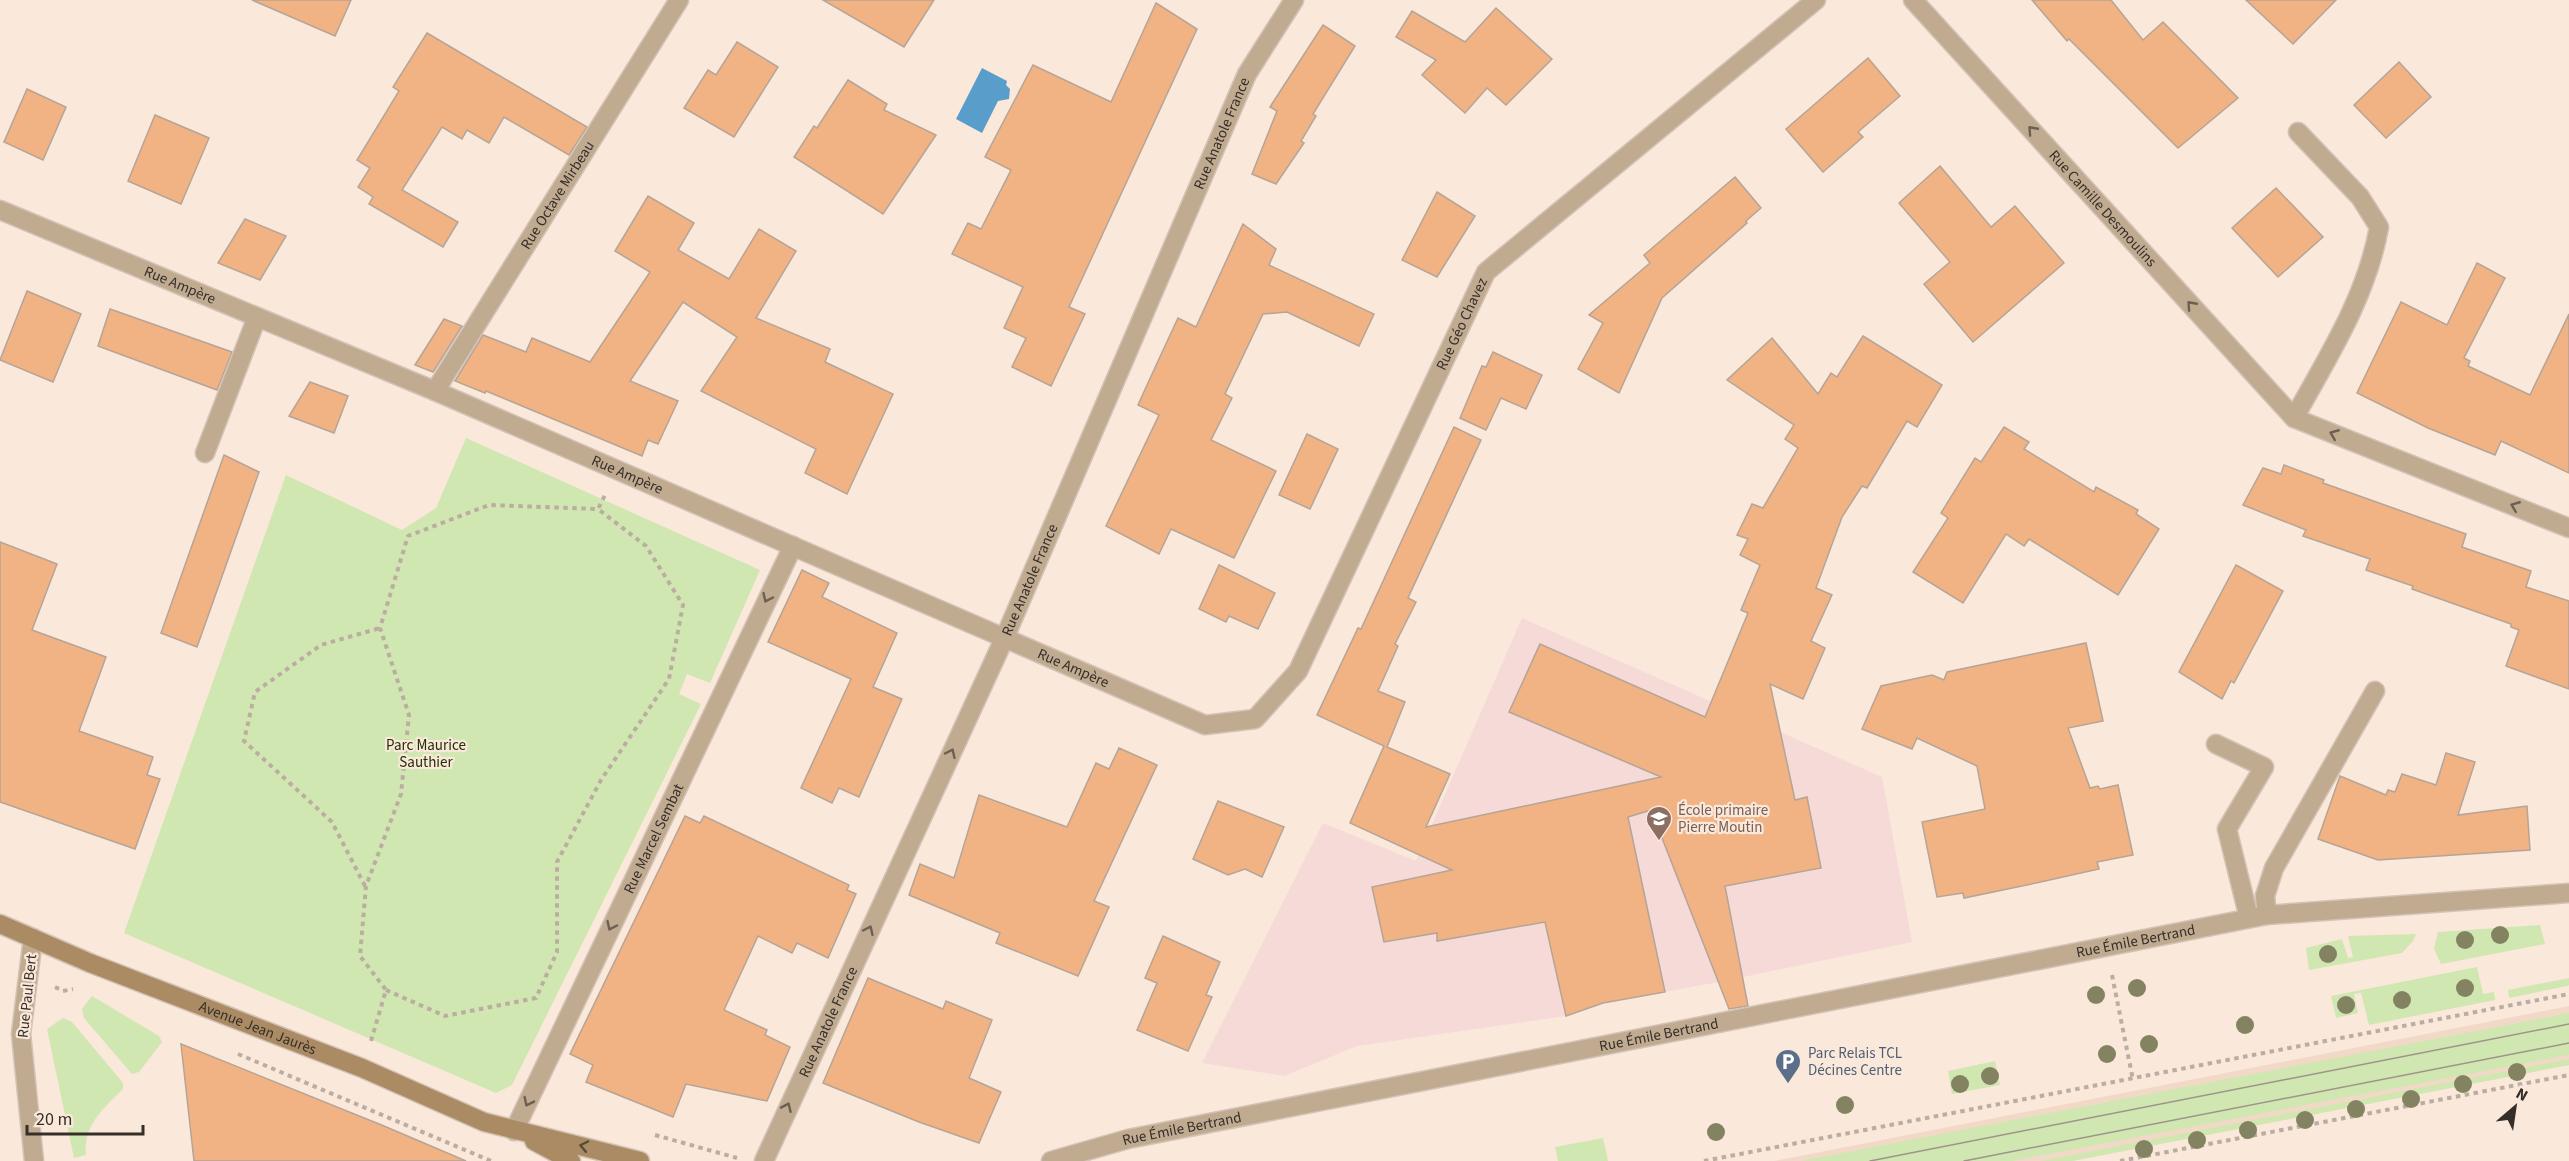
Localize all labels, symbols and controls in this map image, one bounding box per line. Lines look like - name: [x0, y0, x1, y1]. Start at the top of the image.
- street label: Rue Anatole France: [1189, 74, 1255, 193]
- one-way arrow: [2028, 127, 2039, 138]
- street label: Rue Octave Mirbeau: [516, 137, 600, 254]
- street label: Rue Camille Desmoulins: [2044, 146, 2161, 272]
- street label: Rue Ampère: [141, 261, 219, 310]
- street label: Rue Géo Chavez: [1431, 274, 1493, 374]
- one-way arrow: [2187, 302, 2198, 312]
- one-way arrow: [2329, 429, 2340, 441]
- street label: Rue Ampère: [588, 450, 666, 500]
- one-way arrow: [2510, 501, 2521, 513]
- street label: Rue Anatole France: [997, 521, 1063, 639]
- one-way arrow: [763, 592, 775, 603]
- street label: Rue Ampère: [1034, 644, 1112, 693]
- park label: Parc Maurice Sauthier: [386, 735, 466, 773]
- one-way arrow: [944, 749, 956, 760]
- street label: Rue Marcel Sembat: [619, 780, 689, 897]
- place label: École primaire Pierre Moutin: [1678, 800, 1768, 838]
- school or university icon: École primaire Pierre Moutin: [1644, 804, 1674, 842]
- street label: Rue Émile Bertrand: [2074, 919, 2197, 963]
- one-way arrow: [607, 920, 619, 931]
- one-way arrow: [862, 926, 874, 937]
- street label: Rue Paul Bert: [13, 953, 42, 1039]
- street label: Rue Anatole France: [794, 963, 863, 1081]
- street label: Avenue Jean Jaurès: [196, 996, 319, 1060]
- street label: Rue Émile Bertrand: [1597, 1013, 1720, 1057]
- place label: Parc Relais TCL Décines Centre: [1808, 1043, 1902, 1081]
- parking icon: Parc Relais TCL Décines Centre: [1773, 1047, 1803, 1085]
- north arrow: [2485, 1077, 2545, 1137]
- text: N: [2512, 1083, 2532, 1107]
- one-way arrow: [523, 1096, 535, 1107]
- scale bar: [27, 1098, 142, 1136]
- one-way arrow: [780, 1103, 792, 1114]
- text: 20 m: [36, 1107, 72, 1132]
- street label: Rue Émile Bertrand: [1120, 1107, 1243, 1151]
- one-way arrow: [579, 1140, 589, 1153]

